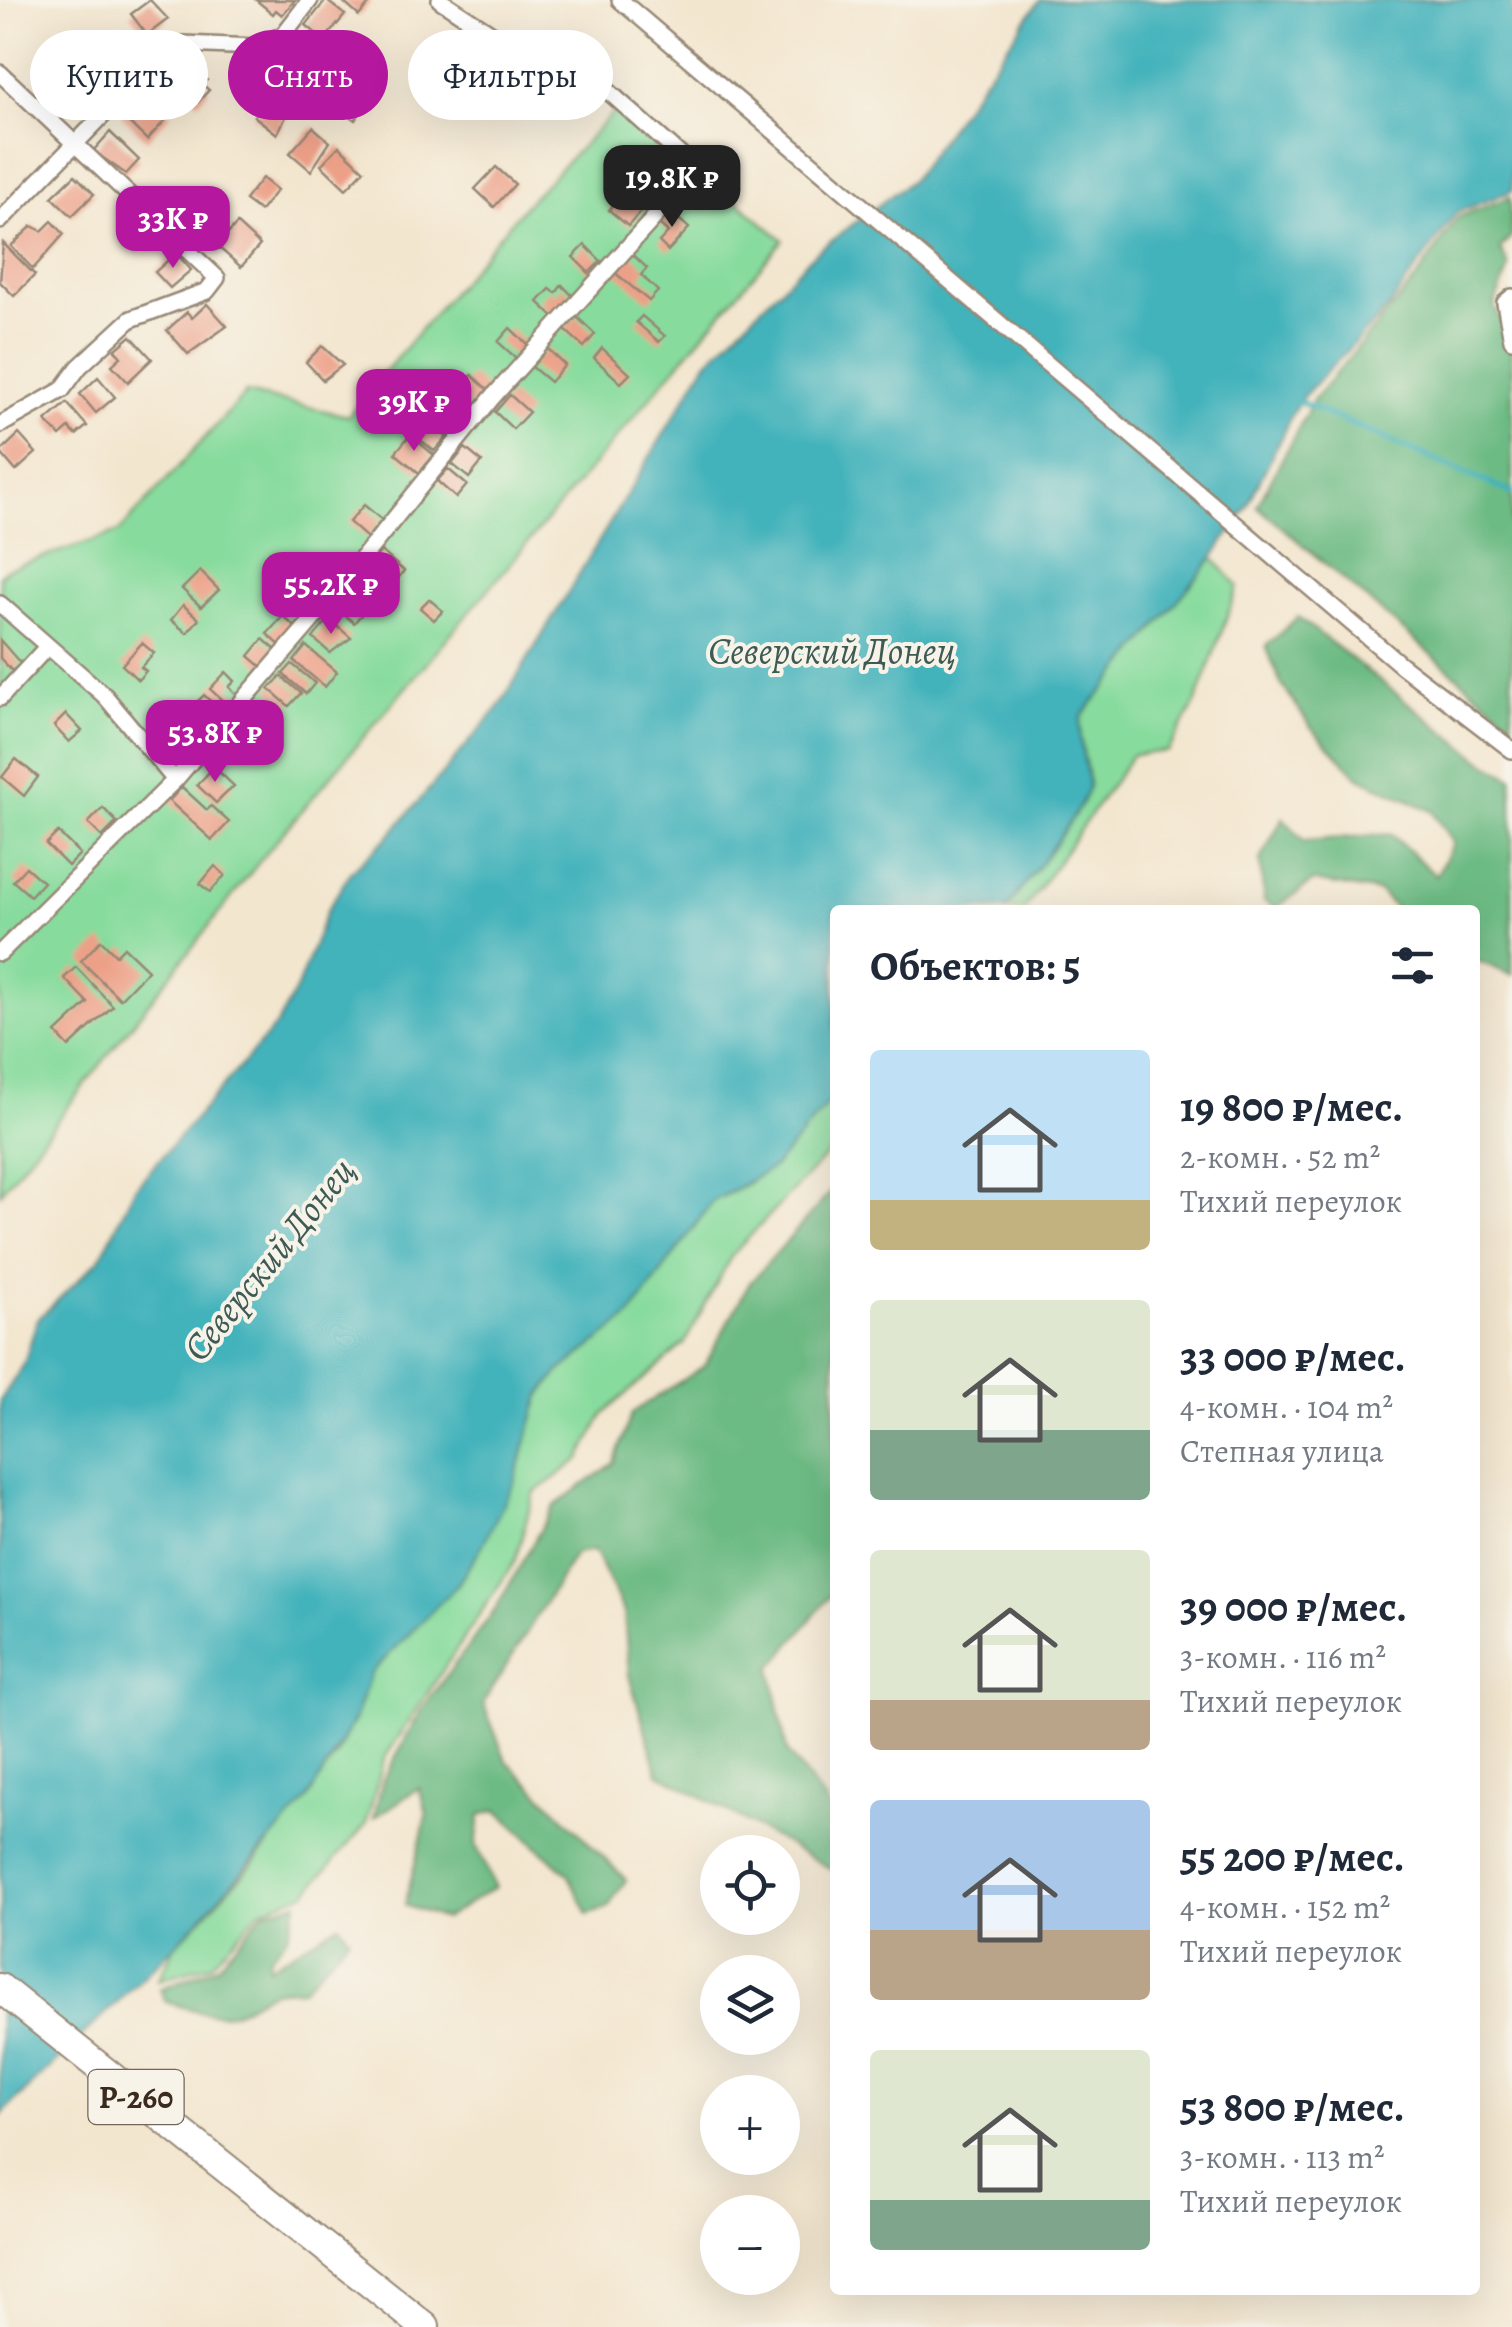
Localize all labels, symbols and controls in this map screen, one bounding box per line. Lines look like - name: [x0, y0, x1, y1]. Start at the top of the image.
- chip: Купить: [30, 30, 208, 120]
- chip: Снять: [228, 30, 388, 120]
- chip: Фильтры: [408, 30, 613, 120]
- pin: 19.8K ₽: [580, 145, 764, 230]
- text: 19.8K ₽: [625, 155, 719, 199]
- pin: 33K ₽: [103, 186, 243, 271]
- text: 33K ₽: [138, 196, 208, 240]
- pin: 39K ₽: [344, 369, 484, 454]
- text: 39K ₽: [378, 379, 450, 423]
- pin: 55.2K ₽: [239, 552, 423, 637]
- text: 55.2K ₽: [284, 562, 378, 606]
- water label: Северский Донец: [708, 625, 956, 677]
- pin: 53.8K ₽: [123, 700, 307, 785]
- text: 53.8K ₽: [168, 710, 262, 754]
- text: Объектов: 5: [870, 937, 1081, 994]
- icon: filters: [1385, 938, 1440, 993]
- text: 19 800 ₽/мес.: [1180, 1078, 1403, 1135]
- icon: home: [950, 1090, 1070, 1210]
- text: 2-комн. · 52 m²: [1180, 1135, 1380, 1179]
- water label: Северский Донец: [171, 1146, 367, 1372]
- text: Тихий переулок: [1180, 1179, 1402, 1223]
- text: 33 000 ₽/мес.: [1180, 1328, 1406, 1385]
- icon: home: [950, 1340, 1070, 1460]
- text: 4-комн. · 104 m²: [1180, 1385, 1393, 1429]
- text: Степная улица: [1180, 1429, 1384, 1473]
- text: 39 000 ₽/мес.: [1180, 1578, 1407, 1635]
- icon: home: [950, 1590, 1070, 1710]
- text: 3-комн. · 116 m²: [1180, 1635, 1386, 1679]
- text: Тихий переулок: [1180, 1679, 1402, 1723]
- text: 55 200 ₽/мес.: [1180, 1828, 1405, 1885]
- map controls: [700, 1835, 800, 2295]
- button: locate: [700, 1835, 800, 1935]
- icon: home: [950, 1840, 1070, 1960]
- text: 4-комн. · 152 m²: [1180, 1885, 1390, 1929]
- text: Тихий переулок: [1180, 1929, 1402, 1973]
- button: layers: [700, 1955, 800, 2055]
- road number: Р-260: [88, 2070, 184, 2124]
- button: +: [700, 2075, 800, 2175]
- text: 53 800 ₽/мес.: [1180, 2078, 1405, 2135]
- icon: home: [950, 2090, 1070, 2210]
- text: 3-комн. · 113 m²: [1180, 2135, 1385, 2179]
- text: Тихий переулок: [1180, 2179, 1402, 2223]
- button: −: [700, 2195, 800, 2295]

